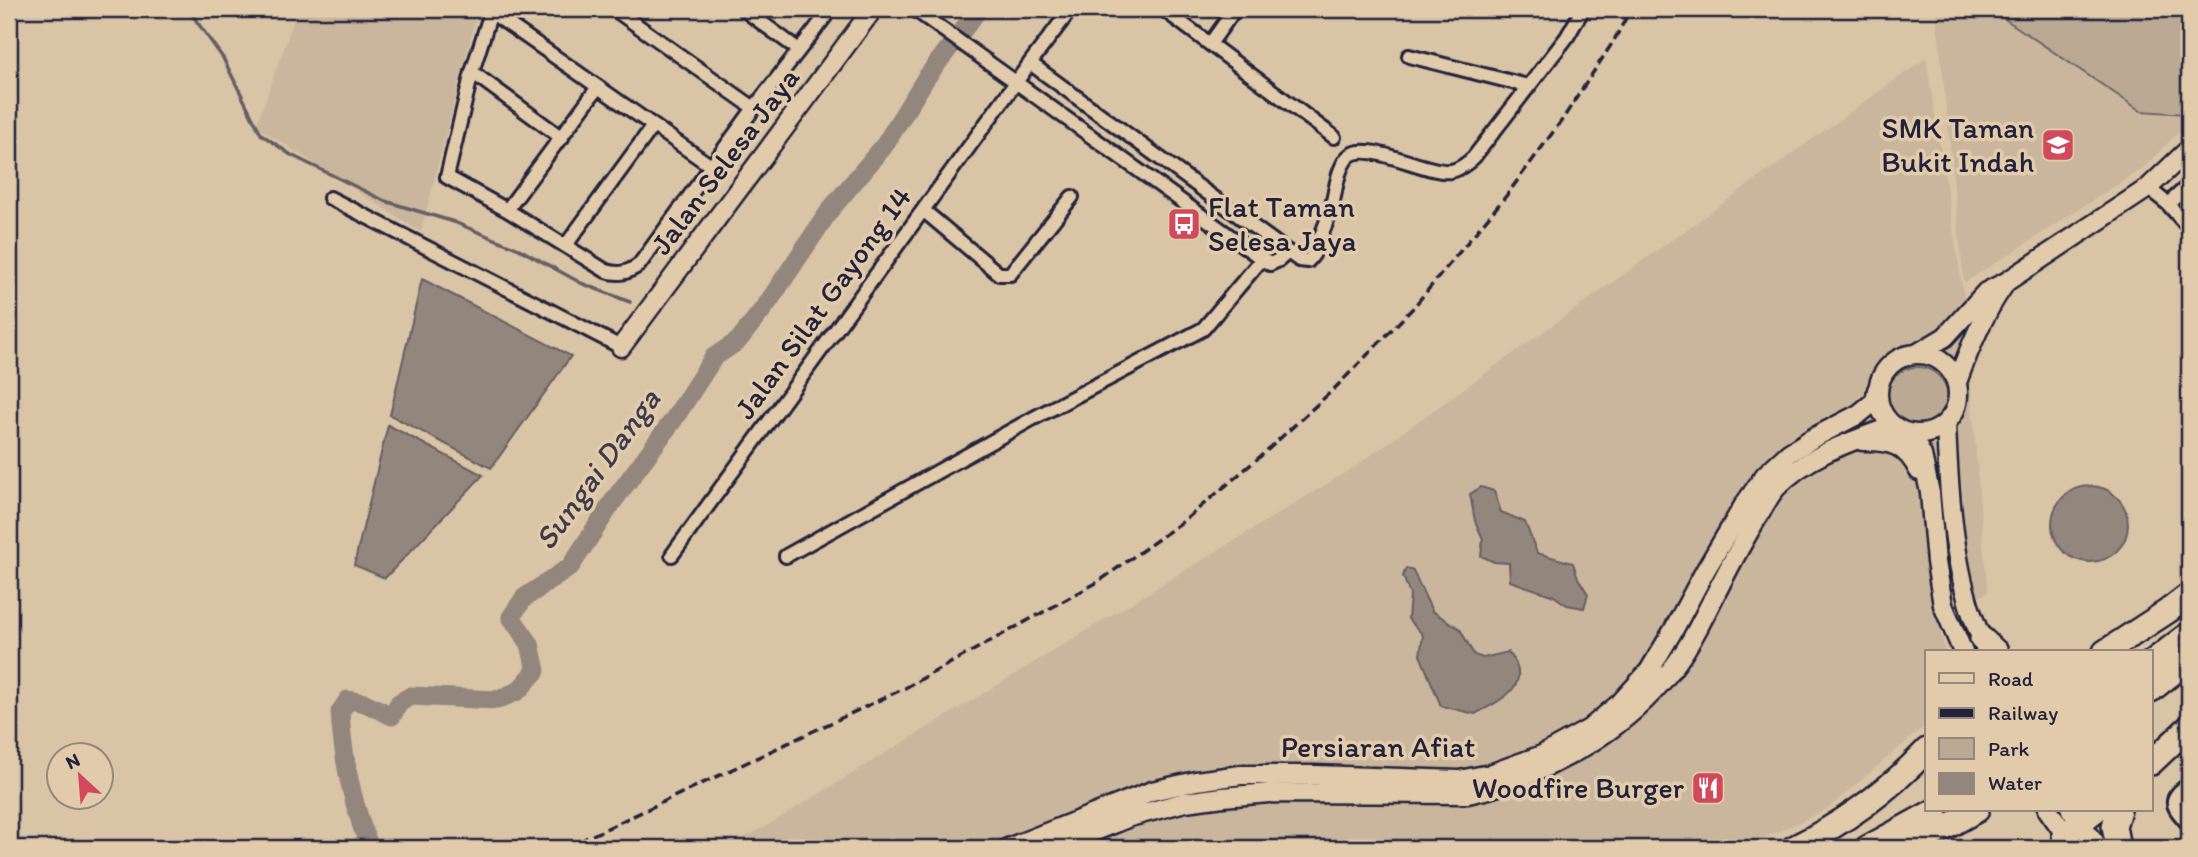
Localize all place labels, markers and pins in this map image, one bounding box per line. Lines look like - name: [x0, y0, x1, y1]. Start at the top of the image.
- place label: SMK Taman Bukit Indah: [1881, 109, 2034, 180]
- school or university icon: SMK Taman Bukit Indah: [2039, 126, 2077, 164]
- place label: Flat Taman Selesa Jaya: [1208, 188, 1356, 259]
- bus stop icon: Flat Taman Selesa Jaya: [1165, 205, 1203, 243]
- place label: Woodfire Burger: [1472, 769, 1685, 806]
- restaurant icon: Woodfire Burger: [1689, 769, 1727, 807]

